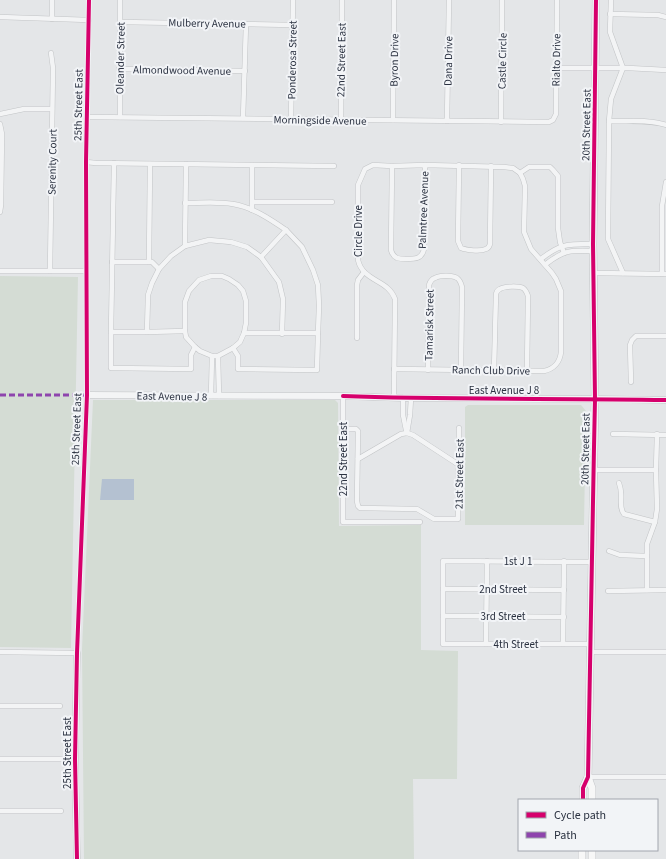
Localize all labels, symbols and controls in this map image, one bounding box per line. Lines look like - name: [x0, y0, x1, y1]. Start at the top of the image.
- street label: Mulberry Avenue: [168, 15, 246, 32]
- street label: Ponderosa Street: [284, 20, 301, 100]
- street label: Oleander Street: [112, 22, 129, 94]
- street label: 22nd Street East: [333, 22, 350, 97]
- street label: Castle Circle: [495, 32, 511, 89]
- street label: Byron Drive: [387, 33, 402, 87]
- street label: Rialto Drive: [549, 33, 564, 87]
- street label: Dana Drive: [441, 35, 456, 86]
- street label: Almondwood Avenue: [133, 62, 232, 79]
- street label: 25th Street East: [70, 69, 87, 141]
- street label: 20th Street East: [578, 89, 595, 161]
- street label: Morningside Avenue: [273, 112, 367, 129]
- street label: Serenity Court: [44, 129, 61, 195]
- street label: Palmtree Avenue: [415, 170, 432, 249]
- street label: Circle Drive: [351, 204, 366, 257]
- street label: Tamarisk Street: [421, 289, 438, 361]
- street label: Ranch Club Drive: [452, 362, 531, 379]
- street label: East Avenue J 8: [469, 383, 540, 398]
- street label: East Avenue J 8: [137, 388, 208, 405]
- street label: 25th Street East: [68, 392, 85, 465]
- street label: 20th Street East: [577, 413, 594, 485]
- street label: 22nd Street East: [336, 421, 351, 496]
- street label: 21st Street East: [451, 438, 468, 509]
- street label: 1st J 1: [504, 554, 532, 569]
- street label: 2nd Street: [479, 582, 527, 597]
- street label: 3rd Street: [480, 609, 526, 624]
- street label: 4th Street: [494, 637, 539, 652]
- street label: 25th Street East: [60, 717, 75, 789]
- legend: [518, 799, 658, 851]
- text: Cycle path: [554, 807, 606, 824]
- text: Path: [554, 827, 577, 844]

